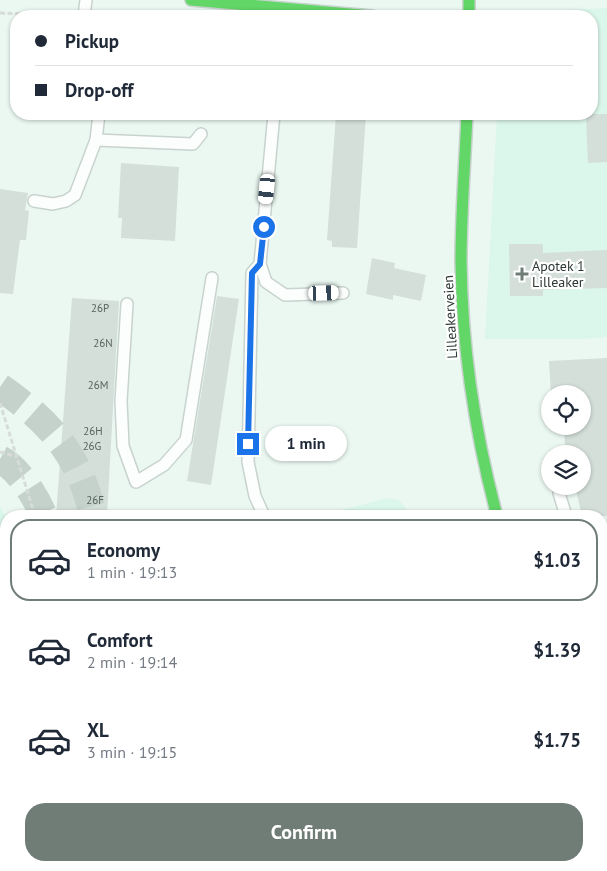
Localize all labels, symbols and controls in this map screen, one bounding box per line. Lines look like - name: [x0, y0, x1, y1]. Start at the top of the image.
- text: Pickup: [65, 29, 119, 53]
- text: Drop-off: [65, 78, 133, 102]
- car: [257, 173, 276, 205]
- route start: [253, 216, 275, 238]
- place label: Apotek 1 Lilleaker: [532, 257, 585, 291]
- marker: Apotek 1 Lilleaker: [516, 268, 528, 280]
- street label: Lilleakerveien: [439, 275, 461, 359]
- car: [308, 285, 339, 301]
- house number: 26P: [91, 301, 109, 315]
- house number: 26N: [93, 336, 113, 350]
- house number: 26M: [88, 378, 108, 392]
- map controls: [541, 385, 591, 495]
- button: locate: [541, 385, 591, 435]
- house number: 26H: [83, 424, 103, 438]
- callout: 1 min: [266, 426, 348, 462]
- route end: [237, 433, 259, 455]
- text: 1 min: [286, 433, 326, 453]
- house number: 26G: [83, 439, 102, 453]
- button: layers: [541, 445, 591, 495]
- house number: 26F: [86, 493, 104, 507]
- icon: car: [27, 538, 72, 583]
- text: Economy: [87, 538, 160, 562]
- text: $1.03: [533, 548, 581, 572]
- text: 1 min · 19:13: [87, 562, 177, 582]
- icon: car: [27, 628, 72, 673]
- text: Comfort: [87, 628, 153, 652]
- text: $1.39: [533, 638, 581, 662]
- text: 2 min · 19:14: [87, 652, 177, 672]
- icon: car: [27, 718, 72, 763]
- text: XL: [87, 718, 109, 742]
- text: $1.75: [533, 728, 581, 752]
- text: 3 min · 19:15: [87, 742, 177, 762]
- button: Confirm: [25, 803, 583, 861]

